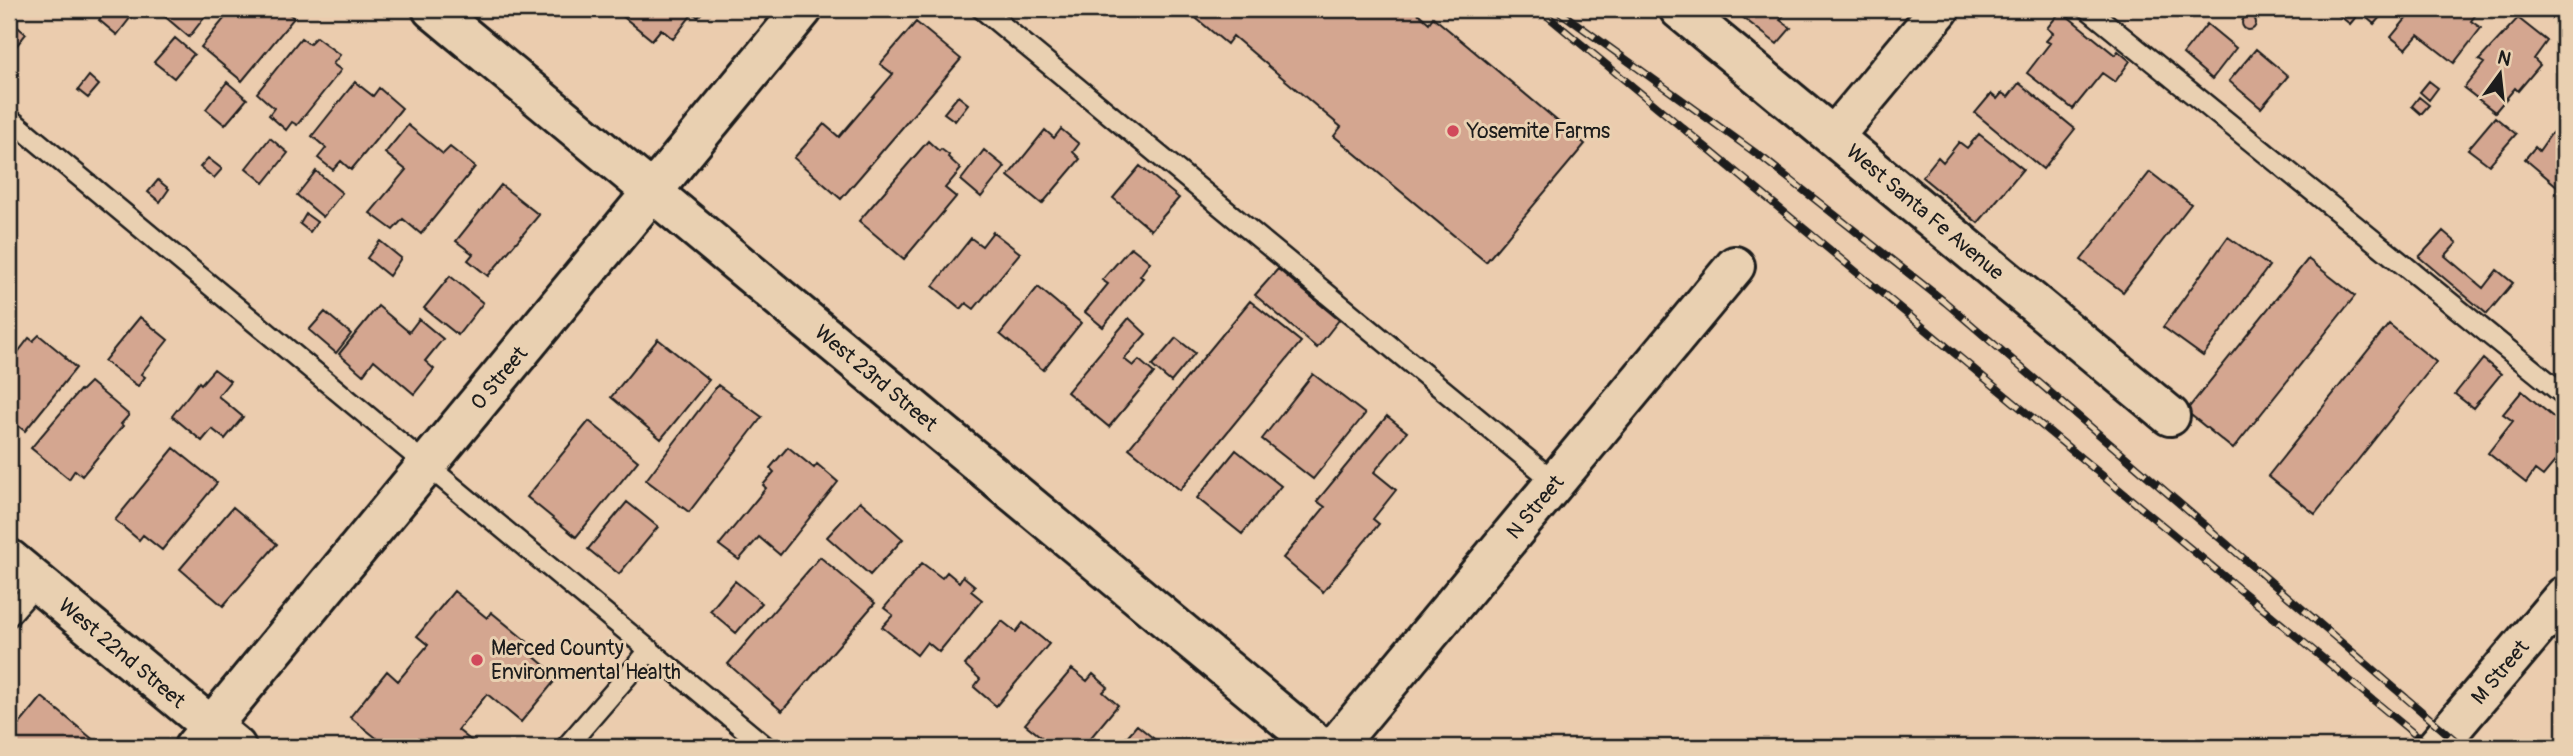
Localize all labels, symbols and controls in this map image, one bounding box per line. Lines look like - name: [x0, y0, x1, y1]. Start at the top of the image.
- north arrow: [2464, 38, 2534, 108]
- text: N: [2495, 45, 2514, 72]
- place label: Yosemite Farms: [1466, 118, 1611, 145]
- marker: Yosemite Farms: [1445, 123, 1461, 139]
- street label: West Santa Fe Avenue: [1840, 138, 2010, 287]
- street label: West 23rd Street: [809, 319, 943, 438]
- street label: O Street: [465, 341, 534, 416]
- street label: N Street: [1501, 469, 1570, 545]
- street label: West 22nd Street: [53, 592, 191, 715]
- street label: M Street: [2465, 634, 2536, 710]
- place label: Merced County Environmental Health: [491, 635, 681, 686]
- marker: Merced County Environmental Health: [469, 652, 485, 668]

